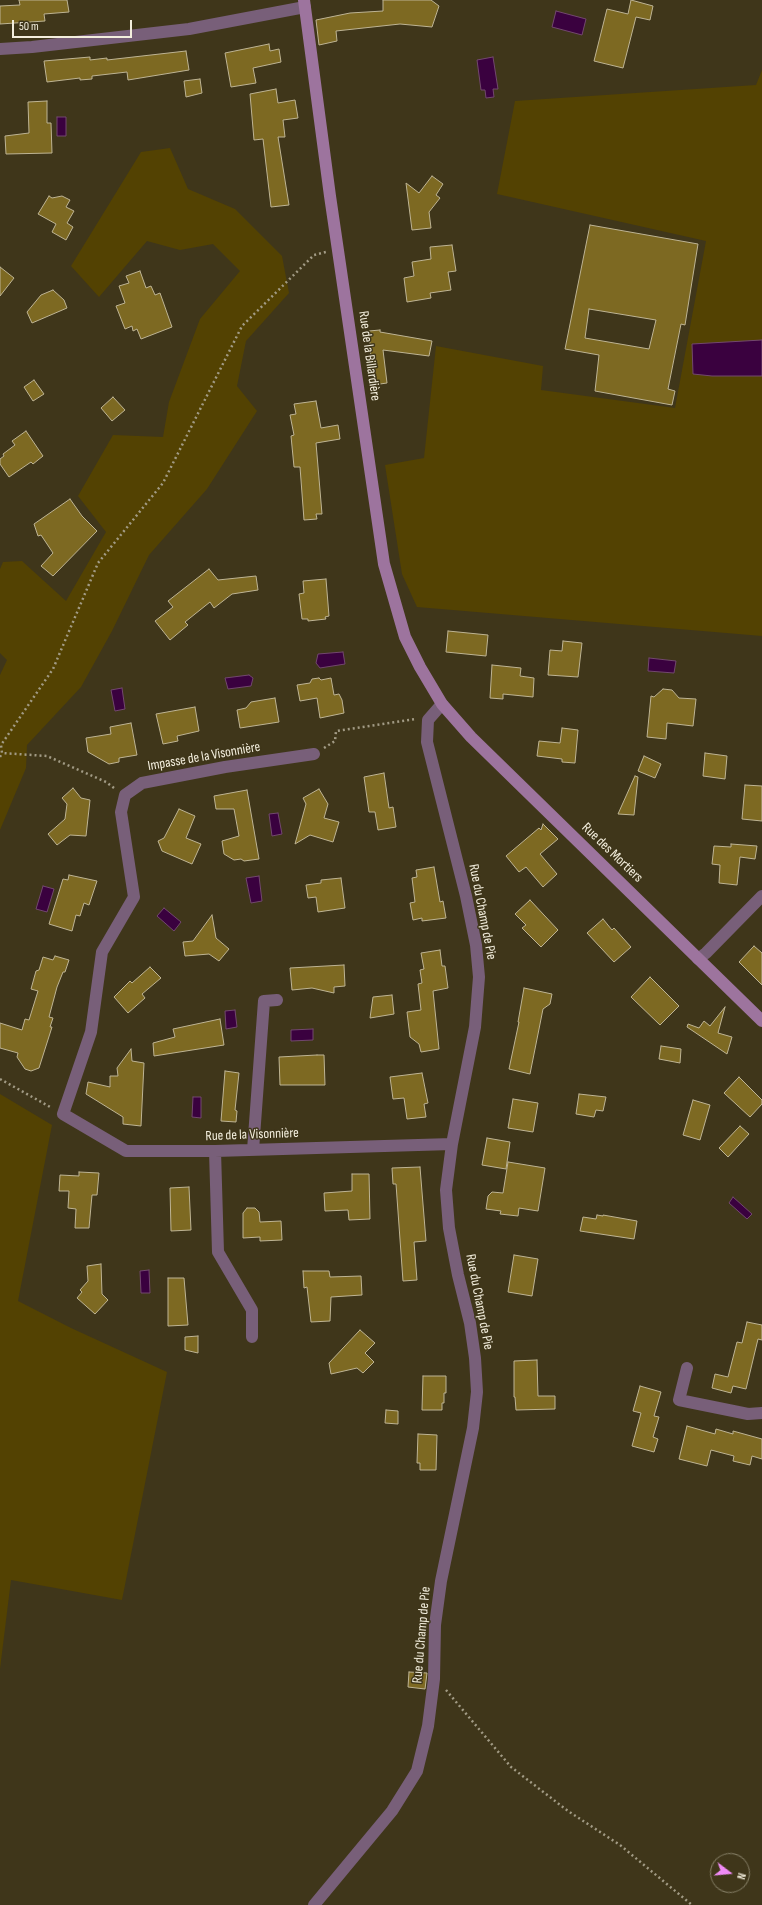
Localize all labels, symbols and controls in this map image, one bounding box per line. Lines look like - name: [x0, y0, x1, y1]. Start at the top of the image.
- scale bar: [14, 12, 134, 38]
- text: 50 m: [19, 19, 39, 34]
- street label: Rue de la Billardière: [354, 310, 384, 402]
- street label: Impasse de la Visonnière: [146, 739, 262, 775]
- street label: Rue des Mortiers: [578, 820, 646, 886]
- street label: Rue du Champ de Pie: [464, 863, 500, 961]
- street label: Rue de la Visonnière: [205, 1125, 299, 1145]
- street label: Rue du Champ de Pie: [461, 1253, 497, 1351]
- street label: Rue du Champ de Pie: [409, 1586, 435, 1684]
- north arrow: [710, 1853, 750, 1893]
- text: N: [734, 1872, 748, 1881]

